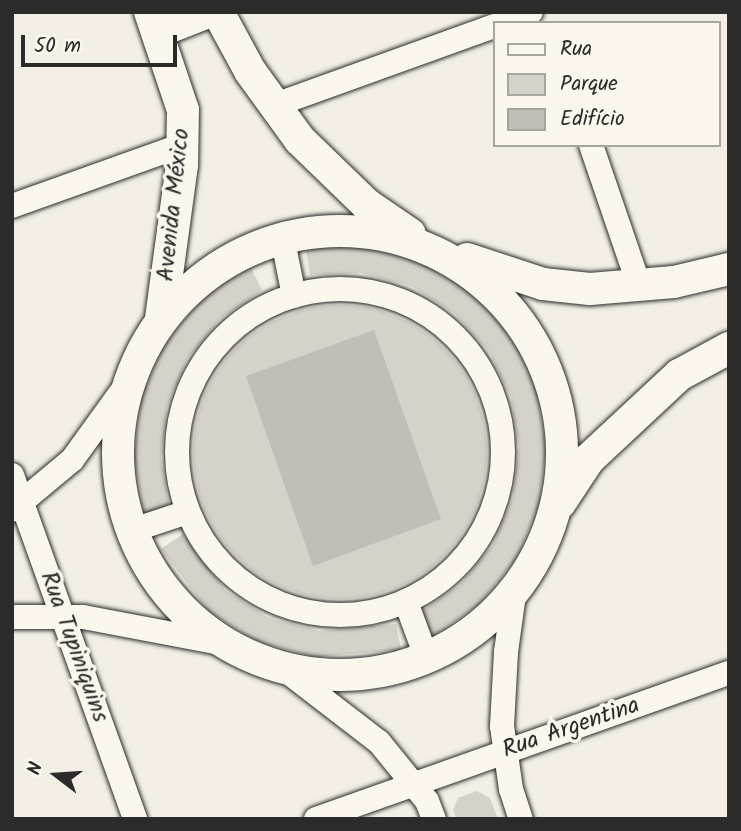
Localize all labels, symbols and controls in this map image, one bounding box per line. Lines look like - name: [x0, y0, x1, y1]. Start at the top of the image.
- scale bar: [24, 21, 180, 65]
- legend: [492, 21, 720, 147]
- text: 50 m: [34, 30, 81, 63]
- text: Rua: [560, 33, 592, 66]
- text: Parque: [560, 68, 618, 101]
- text: Edifício: [560, 103, 625, 136]
- street label: Avenida México: [152, 127, 196, 283]
- street label: Rua Tupiniquins: [33, 568, 115, 726]
- street label: Rua Argentina: [499, 691, 643, 765]
- north arrow: [21, 740, 91, 810]
- text: N: [20, 759, 52, 779]

